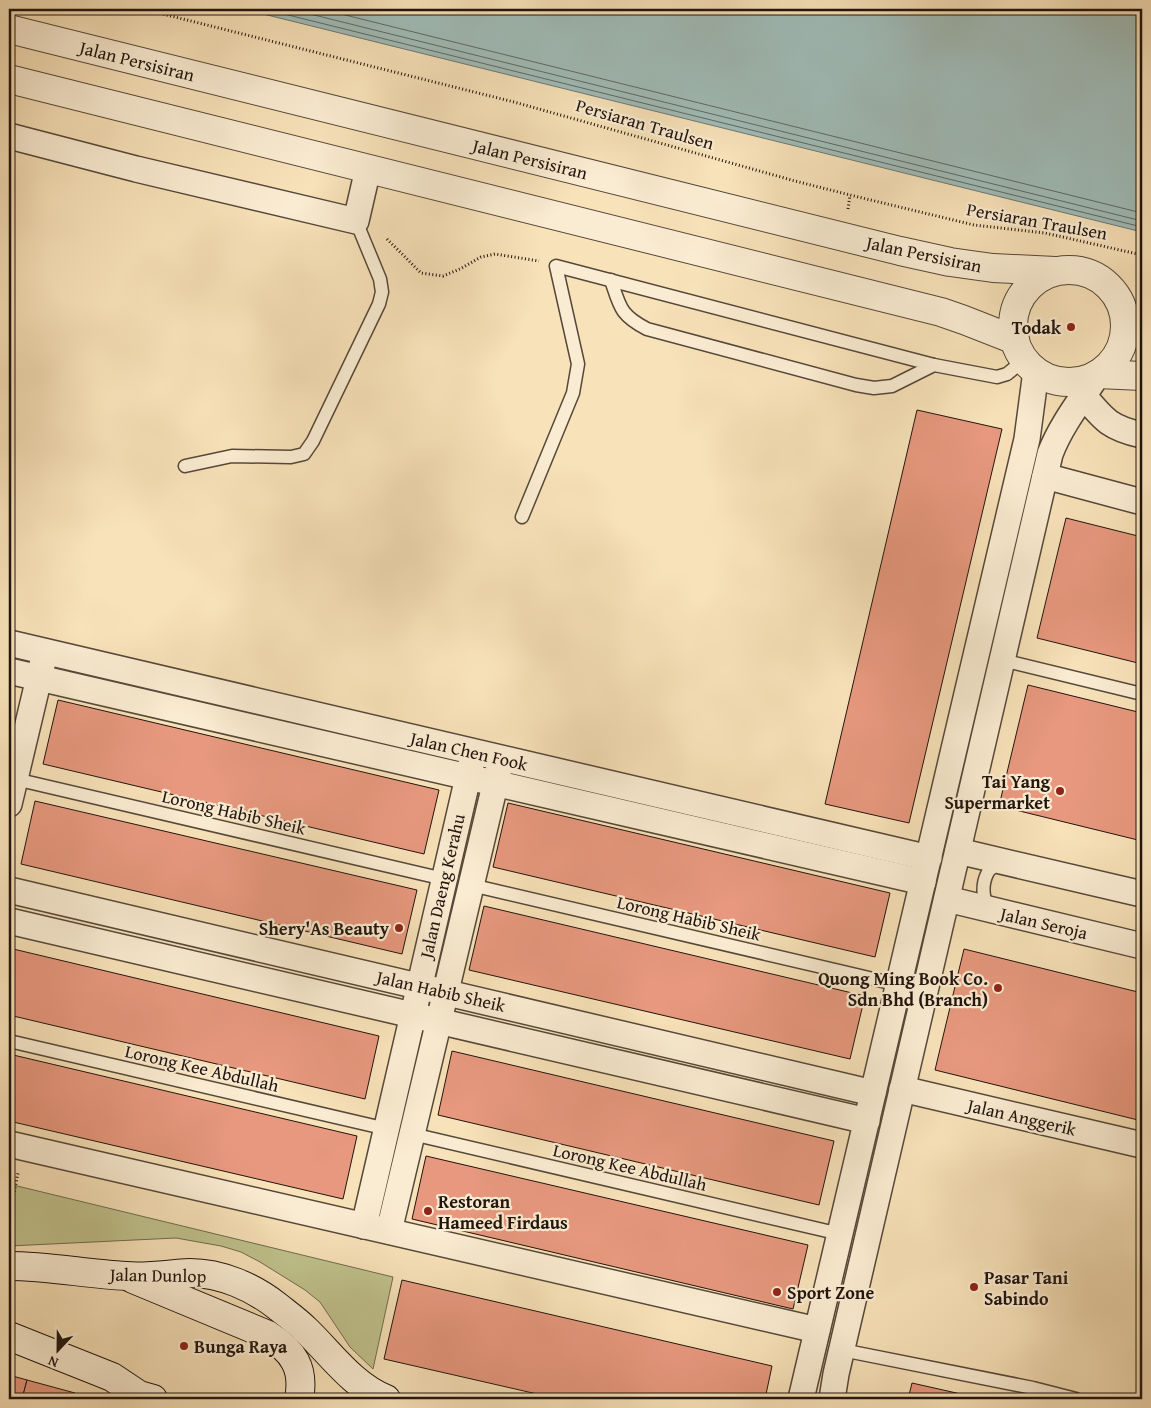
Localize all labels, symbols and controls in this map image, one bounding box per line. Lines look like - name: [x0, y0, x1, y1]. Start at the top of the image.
- street label: Jalan Persisiran: [75, 33, 197, 88]
- street label: Persiaran Traulsen: [573, 91, 717, 157]
- street label: Jalan Persisiran: [468, 131, 590, 186]
- street label: Persiaran Traulsen: [965, 195, 1109, 247]
- street label: Jalan Persisiran: [862, 228, 984, 279]
- place label: Todak: [1012, 314, 1062, 341]
- marker: Todak: [1065, 321, 1077, 333]
- street label: Jalan Chen Fook: [406, 724, 531, 778]
- place label: Tai Yang Supermarket: [944, 768, 1051, 816]
- street label: Lorong Habib Sheik: [159, 782, 309, 842]
- marker: Tai Yang Supermarket: [1054, 785, 1066, 797]
- street label: Jalan Daeng Kerahu: [412, 811, 472, 963]
- street label: Lorong Habib Sheik: [614, 888, 764, 948]
- street label: Jalan Seroja: [996, 899, 1091, 946]
- place label: Shery'As Beauty: [259, 915, 390, 942]
- marker: Shery'As Beauty: [393, 922, 405, 934]
- street label: Jalan Habib Sheik: [372, 963, 509, 1019]
- place label: Quong Ming Book Co. Sdn Bhd (Branch): [818, 965, 988, 1013]
- marker: Quong Ming Book Co. Sdn Bhd (Branch): [992, 982, 1004, 994]
- street label: Lorong Kee Abdullah: [122, 1037, 282, 1099]
- street label: Jalan Anggerik: [963, 1091, 1080, 1143]
- street label: Lorong Kee Abdullah: [550, 1136, 710, 1198]
- place label: Restoran Hameed Firdaus: [438, 1188, 568, 1236]
- marker: Restoran Hameed Firdaus: [422, 1205, 434, 1217]
- street label: Jalan Dunlop: [107, 1261, 207, 1289]
- place label: Pasar Tani Sabindo: [984, 1264, 1069, 1312]
- place label: Sport Zone: [787, 1279, 874, 1306]
- marker: Pasar Tani Sabindo: [968, 1281, 980, 1293]
- marker: Sport Zone: [771, 1286, 783, 1298]
- north arrow: [32, 1326, 82, 1376]
- place label: Bunga Raya: [194, 1333, 288, 1360]
- marker: Bunga Raya: [178, 1340, 190, 1352]
- text: N: [44, 1351, 61, 1373]

